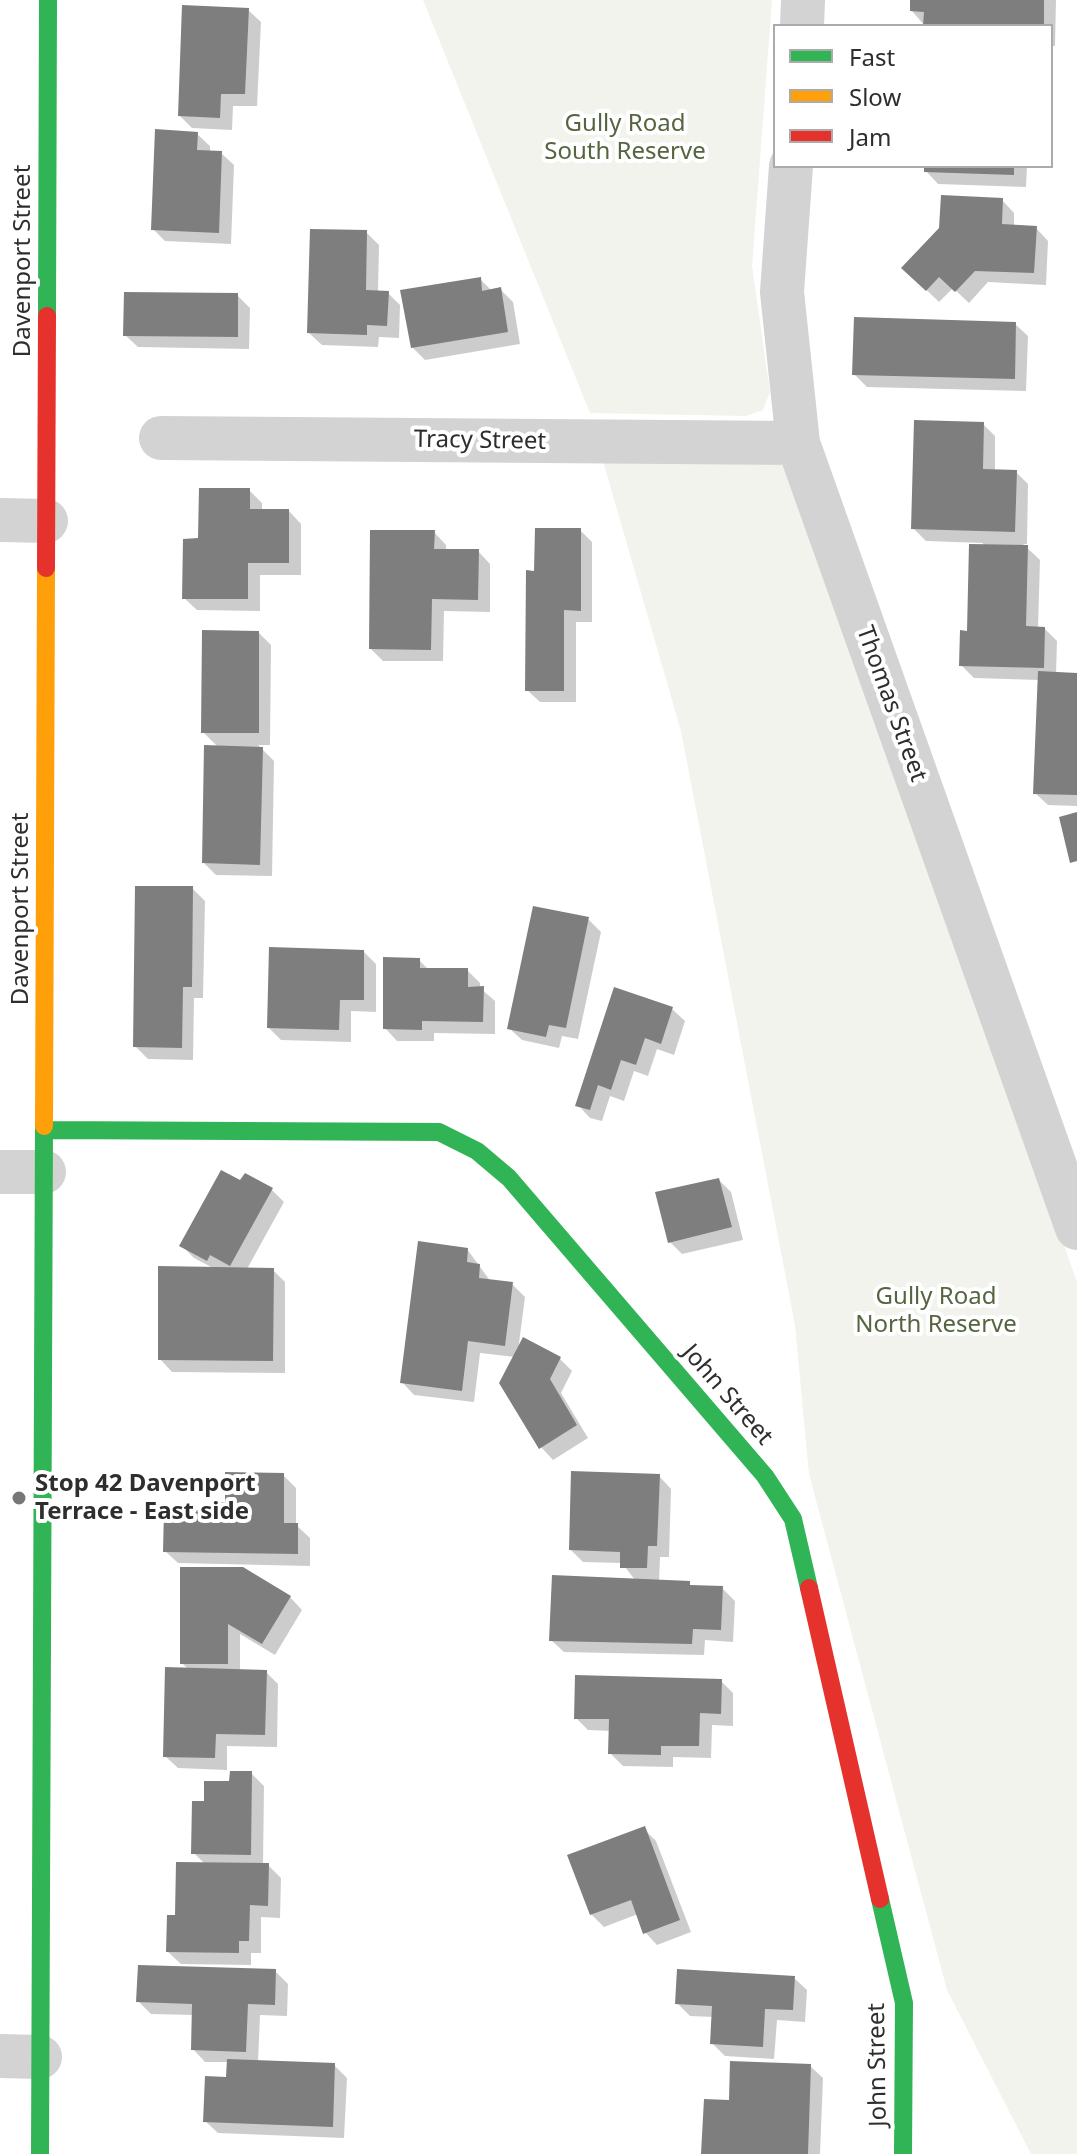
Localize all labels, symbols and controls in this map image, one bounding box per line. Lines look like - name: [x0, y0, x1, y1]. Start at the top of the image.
- legend: [773, 24, 1053, 168]
- text: Fast: [849, 40, 895, 73]
- text: Slow: [849, 80, 901, 113]
- park label: Gully Road South Reserve: [544, 110, 706, 166]
- text: Jam: [849, 120, 891, 153]
- street label: Davenport Street: [9, 165, 37, 357]
- street label: Tracy Street: [414, 425, 546, 457]
- street label: Thomas Street: [850, 622, 932, 786]
- street label: Davenport Street: [7, 813, 35, 1005]
- park label: Gully Road North Reserve: [855, 1283, 1017, 1339]
- street label: John Street: [675, 1339, 779, 1451]
- place label: Stop 42 Davenport Terrace - East side: [35, 1470, 256, 1526]
- marker: Stop 42 Davenport Terrace - East side: [10, 1489, 28, 1507]
- street label: John Street: [863, 2003, 893, 2127]

